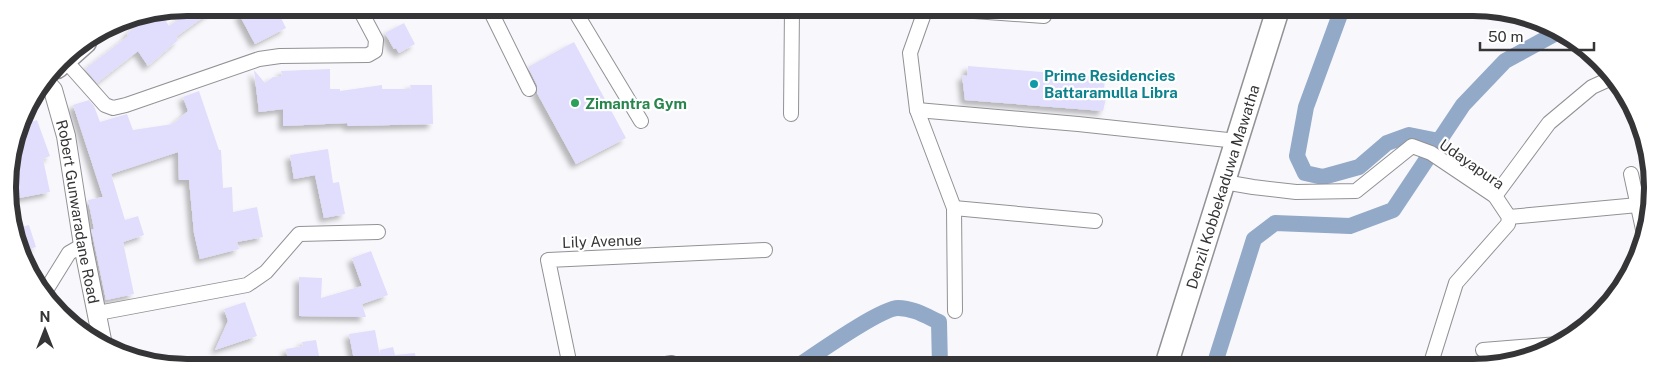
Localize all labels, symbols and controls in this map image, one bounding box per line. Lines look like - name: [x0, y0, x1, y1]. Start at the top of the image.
- scale bar: [1480, 20, 1594, 52]
- text: 50 m: [1488, 28, 1523, 45]
- place label: Prime Residencies Battaramulla Libra: [1044, 67, 1178, 101]
- marker: Prime Residencies Battaramulla Libra: [1028, 78, 1040, 90]
- street label: Denzil Kobbekaduwa Mawatha: [1182, 83, 1262, 291]
- place label: Zimantra Gym: [585, 95, 687, 112]
- marker: Zimantra Gym: [569, 97, 581, 109]
- street label: Robert Gunwaradane Road: [53, 118, 103, 305]
- street label: Udayapura: [1436, 135, 1508, 193]
- street label: Lily Avenue: [562, 231, 642, 251]
- north arrow: [20, 305, 70, 355]
- text: N: [40, 309, 50, 325]

